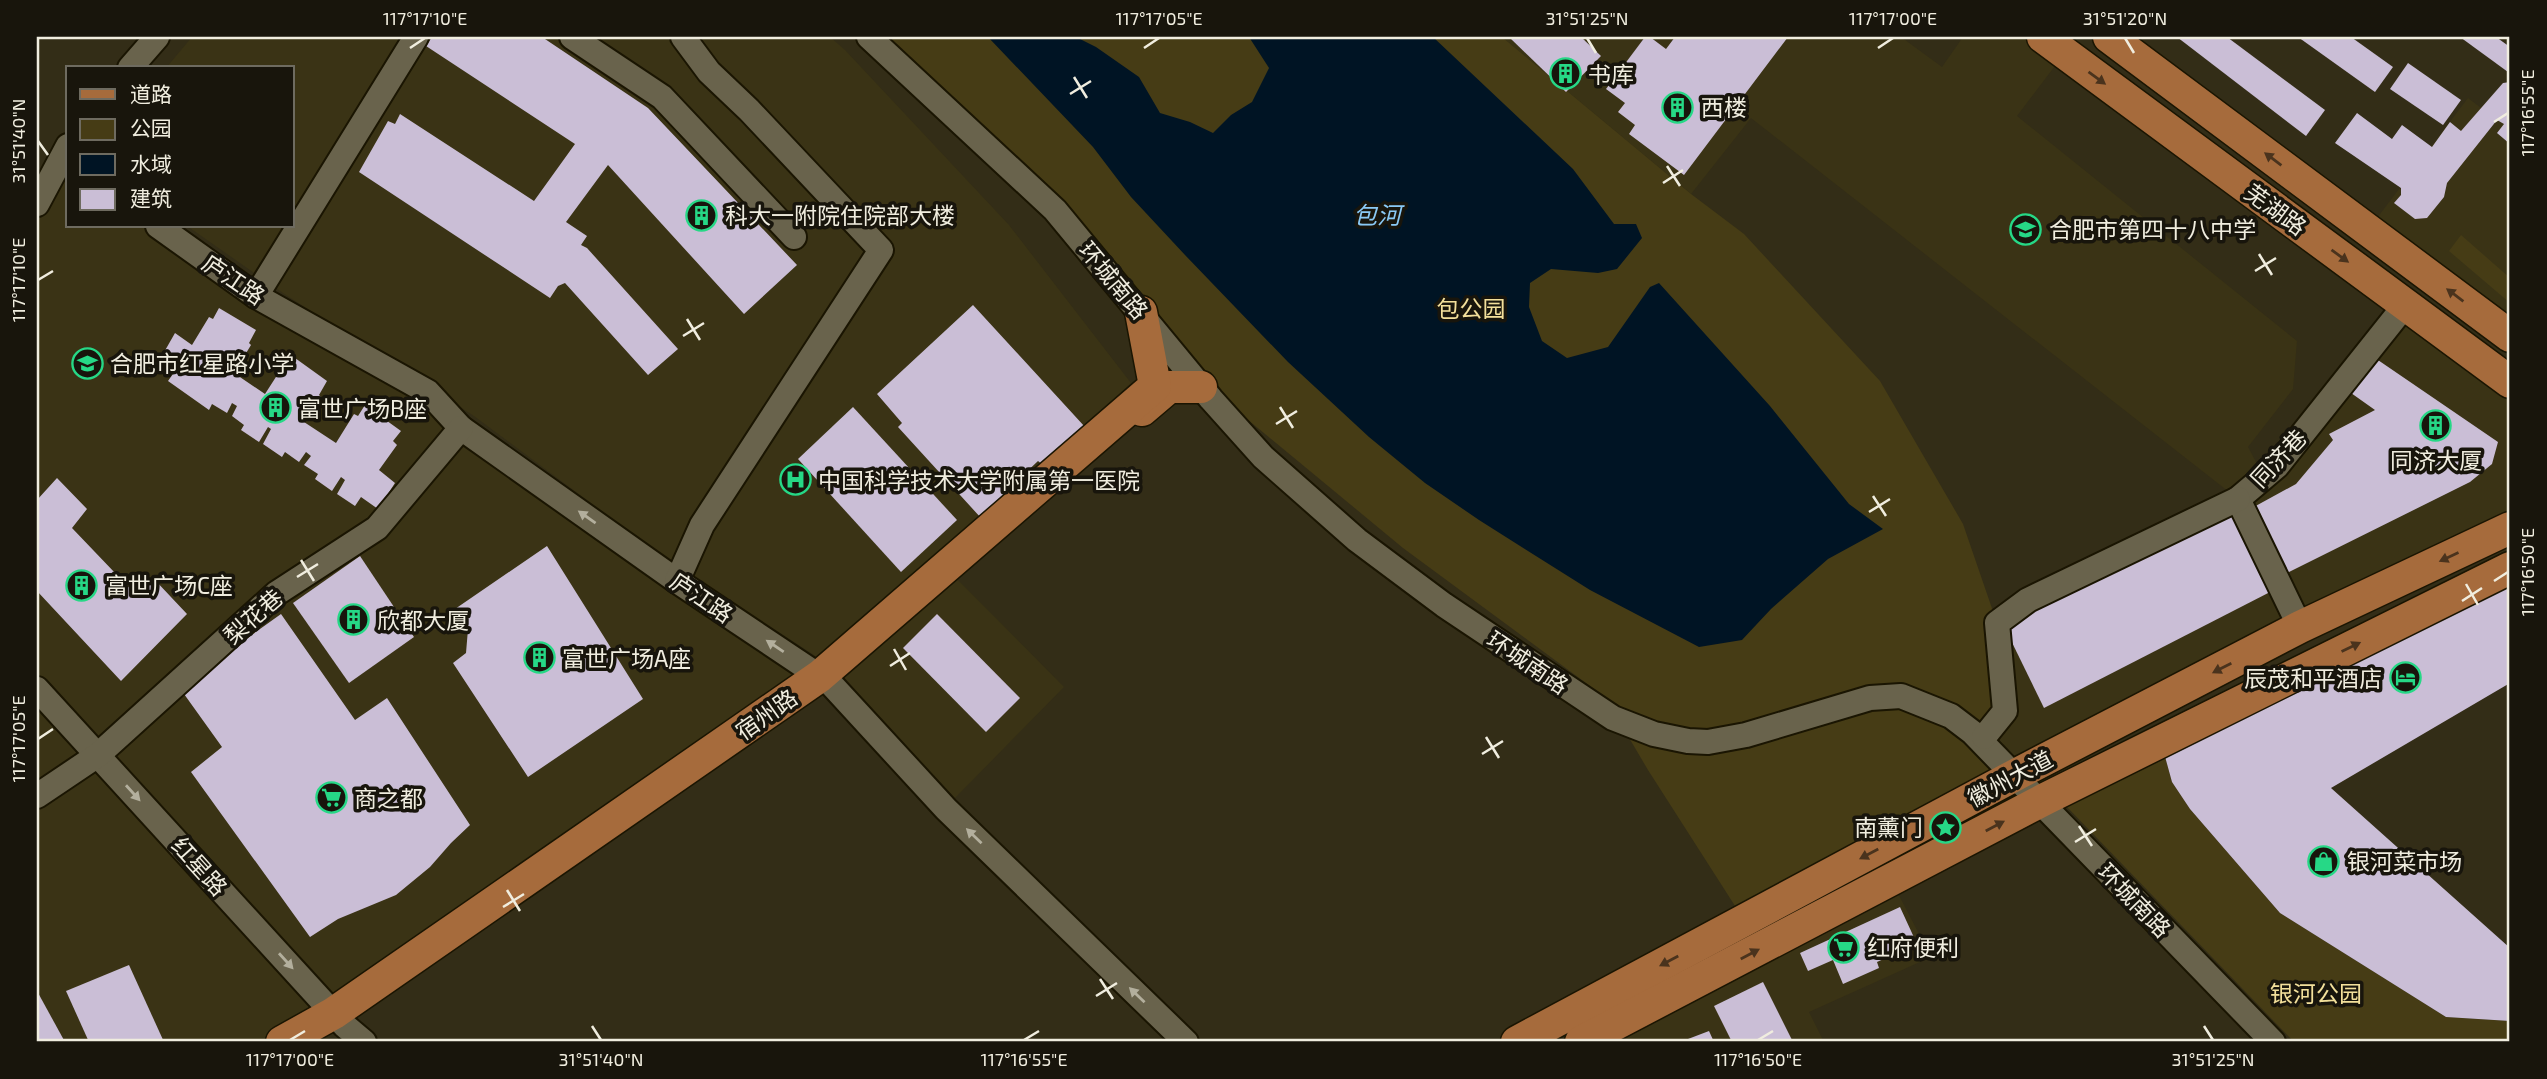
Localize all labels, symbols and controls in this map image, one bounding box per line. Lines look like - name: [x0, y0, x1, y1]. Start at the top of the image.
- text: 117°17'10"E: [383, 7, 467, 29]
- text: 117°17'05"E: [1115, 7, 1203, 29]
- text: 31°51'25"N: [1545, 7, 1629, 29]
- text: 117°17'00"E: [1849, 7, 1937, 29]
- text: 31°51'20"N: [2083, 7, 2167, 29]
- building icon: 书库: [1548, 57, 1582, 91]
- place label: 书库: [1588, 60, 1634, 88]
- legend: [66, 66, 294, 228]
- text: 117°16'55"E: [2516, 69, 2538, 157]
- one-way arrow: [2088, 71, 2106, 85]
- text: 道路: [130, 81, 172, 106]
- building icon: 西楼: [1661, 90, 1695, 124]
- place label: 西楼: [1701, 93, 1747, 121]
- text: 31°51'40"N: [7, 99, 29, 183]
- text: 公园: [130, 115, 172, 140]
- text: 水域: [130, 151, 172, 176]
- one-way arrow: [2264, 152, 2282, 166]
- street label: 芜湖路: [2240, 177, 2312, 241]
- text: 建筑: [130, 185, 172, 210]
- building icon: 科大一附院住院部大楼: [685, 198, 719, 232]
- water label: 包河: [1353, 200, 1405, 229]
- place label: 科大一附院住院部大楼: [725, 201, 955, 229]
- school or university icon: 合肥市第四十八中学: [2009, 212, 2043, 246]
- place label: 合肥市第四十八中学: [2049, 215, 2256, 243]
- street label: 环城南路: [1074, 236, 1154, 324]
- text: 117°17'10"E: [7, 238, 29, 322]
- street label: 庐江路: [198, 248, 270, 310]
- one-way arrow: [2331, 248, 2349, 262]
- one-way arrow: [2446, 288, 2465, 302]
- park label: 包公园: [1437, 294, 1506, 322]
- school or university icon: 合肥市红星路小学: [70, 346, 104, 380]
- place label: 合肥市红星路小学: [110, 349, 294, 377]
- building icon: 富世广场B座: [258, 391, 292, 425]
- place label: 富世广场B座: [298, 394, 427, 422]
- building icon: 同济大厦: [2419, 409, 2453, 443]
- street label: 同济巷: [2244, 423, 2312, 493]
- place label: 同济大厦: [2390, 446, 2482, 474]
- hospital icon: 中国科学技术大学附属第一医院: [778, 463, 812, 497]
- place label: 中国科学技术大学附属第一医院: [818, 466, 1140, 494]
- one-way arrow: [578, 510, 596, 524]
- text: 117°16'50"E: [2516, 528, 2538, 616]
- one-way arrow: [2439, 551, 2459, 563]
- street label: 庐江路: [666, 566, 738, 628]
- building icon: 富世广场C座: [65, 568, 99, 602]
- place label: 富世广场C座: [105, 571, 233, 599]
- street label: 梨花巷: [218, 583, 288, 649]
- building icon: 欣都大厦: [337, 603, 371, 637]
- place label: 欣都大厦: [377, 606, 469, 634]
- street label: 环城南路: [1482, 625, 1574, 699]
- one-way arrow: [766, 639, 784, 653]
- building icon: 富世广场A座: [522, 641, 556, 675]
- one-way arrow: [2341, 642, 2361, 653]
- place label: 富世广场A座: [562, 644, 691, 672]
- hotel icon: 辰茂和平酒店: [2388, 661, 2422, 695]
- one-way arrow: [2212, 662, 2232, 673]
- place label: 辰茂和平酒店: [2244, 664, 2382, 692]
- street label: 宿州路: [730, 683, 802, 745]
- text: 117°17'05"E: [7, 695, 29, 783]
- street label: 徽州大道: [1963, 744, 2057, 812]
- supermarket icon: 商之都: [314, 781, 348, 815]
- one-way arrow: [125, 784, 141, 802]
- place label: 商之都: [354, 784, 423, 812]
- place icon: 南薰门: [1929, 810, 1963, 844]
- place label: 南薰门: [1854, 813, 1923, 841]
- one-way arrow: [1985, 820, 2005, 832]
- one-way arrow: [966, 828, 982, 844]
- street label: 红星路: [167, 831, 233, 901]
- shop icon: 银河菜市场: [2307, 844, 2341, 878]
- place label: 银河菜市场: [2347, 847, 2462, 875]
- one-way arrow: [1859, 848, 1879, 859]
- street label: 环城南路: [2093, 857, 2177, 943]
- supermarket icon: 红府便利: [1827, 930, 1861, 964]
- place label: 红府便利: [1867, 933, 1959, 961]
- one-way arrow: [1740, 948, 1760, 960]
- one-way arrow: [278, 952, 294, 969]
- one-way arrow: [1659, 955, 1678, 967]
- park label: 银河公园: [2270, 979, 2362, 1007]
- one-way arrow: [1129, 987, 1146, 1003]
- text: 117°17'00"E: [246, 1048, 334, 1070]
- text: 31°51'40"N: [559, 1048, 643, 1070]
- text: 117°16'55"E: [980, 1048, 1068, 1070]
- text: 117°16'50"E: [1714, 1048, 1802, 1070]
- text: 31°51'25"N: [2171, 1048, 2255, 1070]

